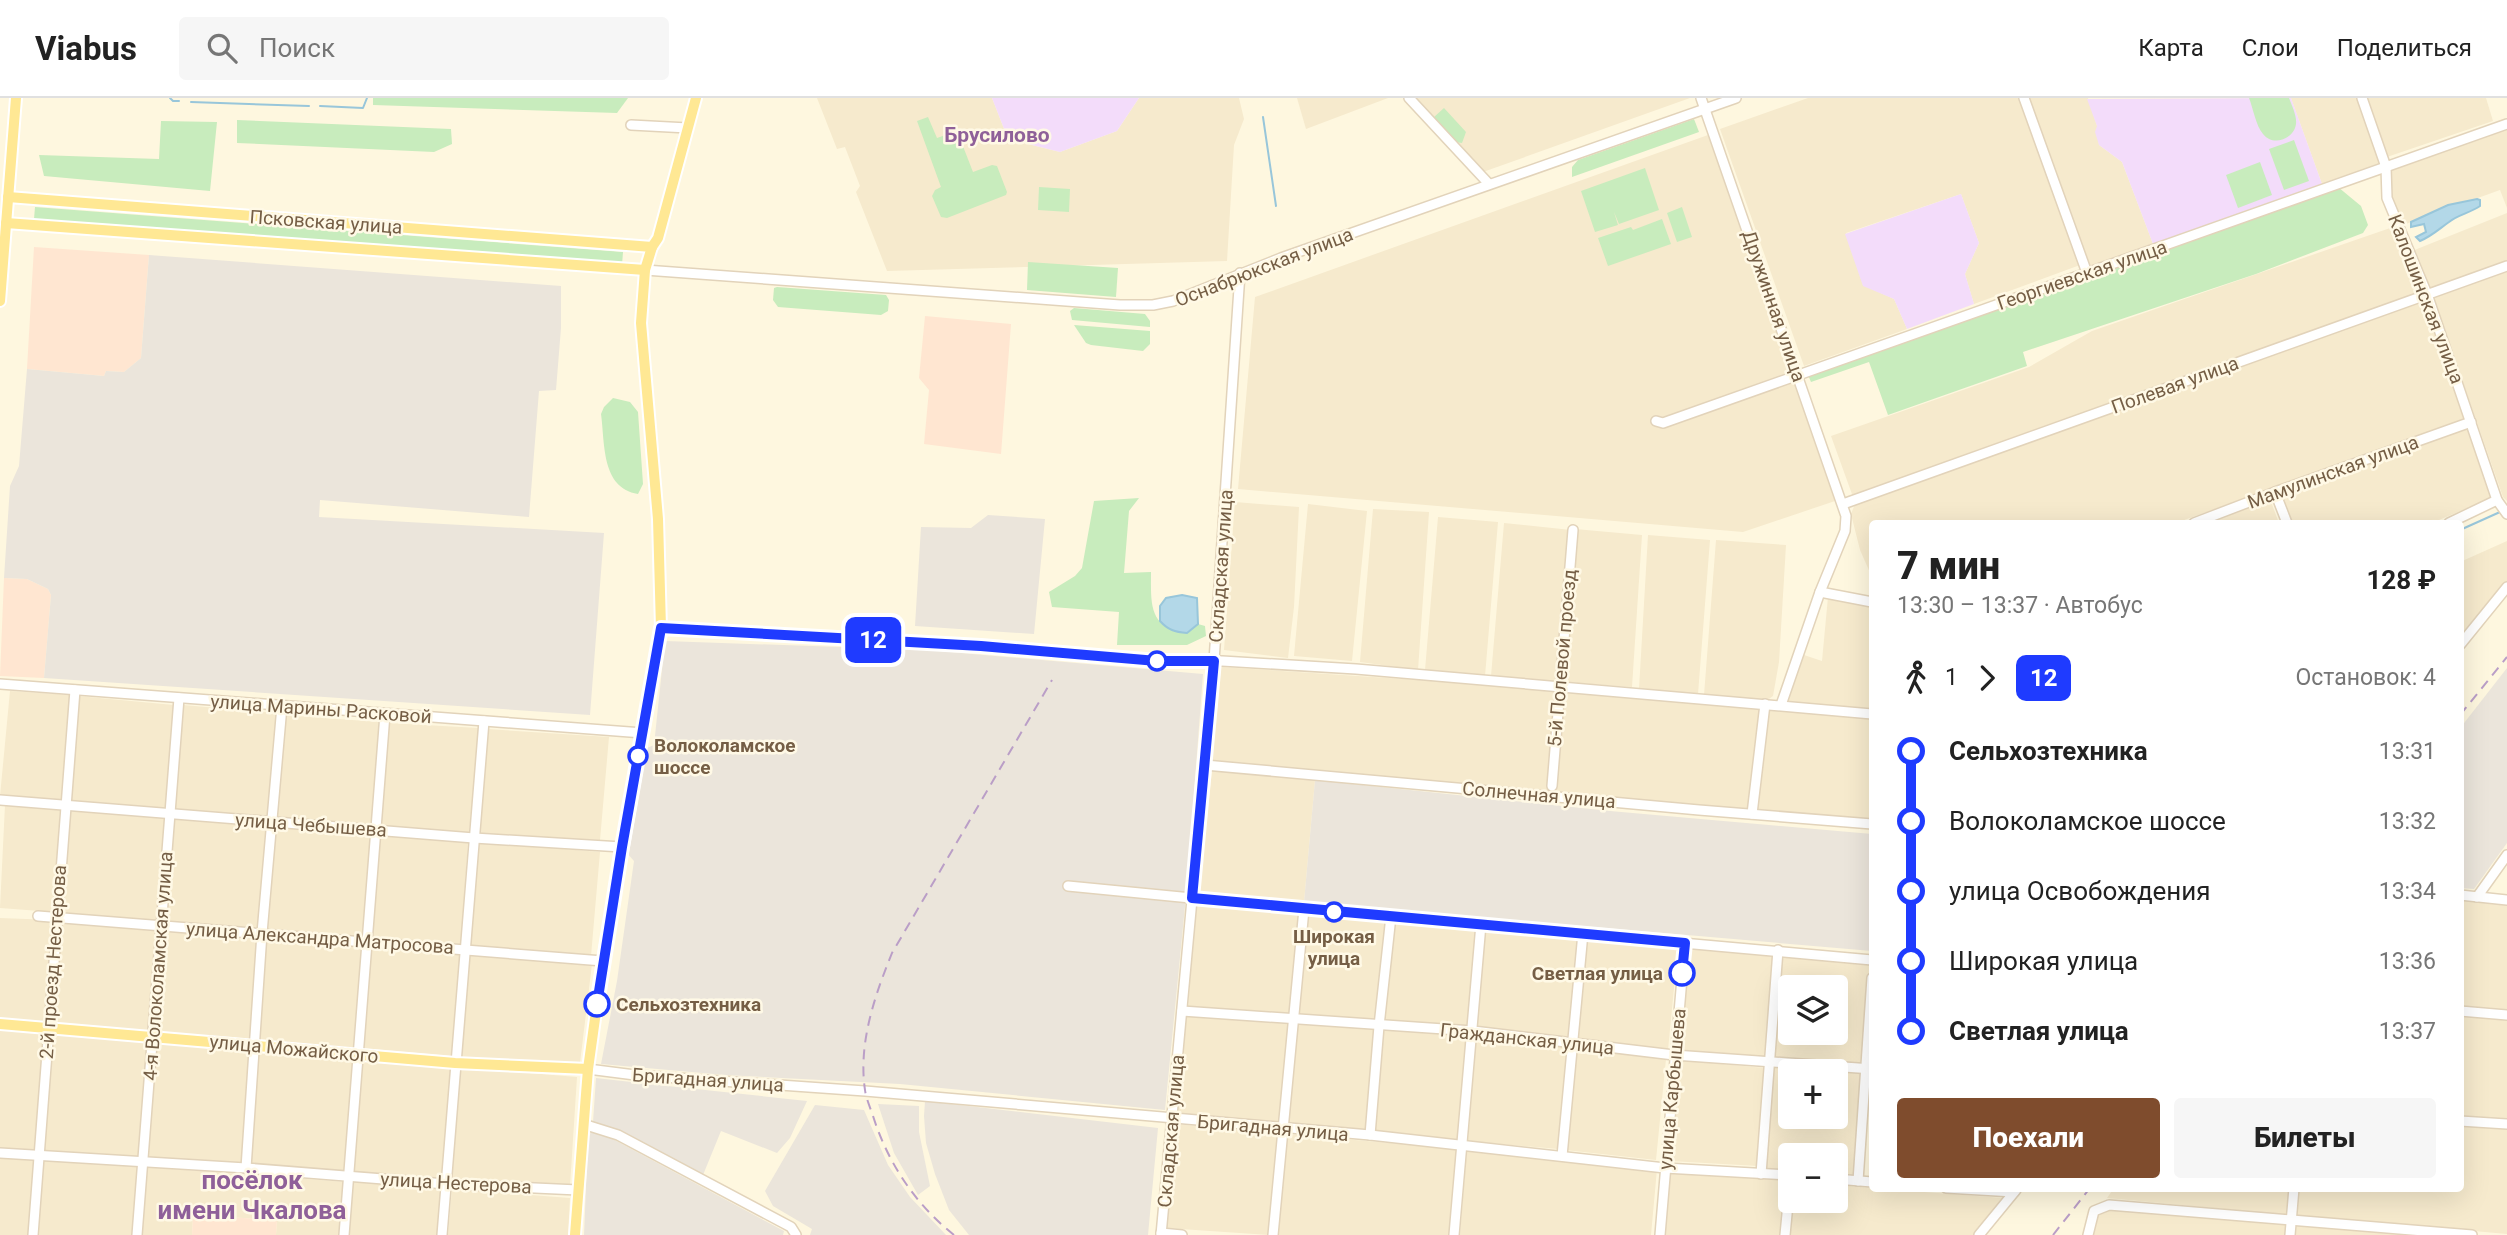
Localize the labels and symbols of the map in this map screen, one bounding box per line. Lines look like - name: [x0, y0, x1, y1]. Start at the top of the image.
- district label: Брусилово: [944, 123, 1050, 147]
- street label: Псковская улица: [249, 205, 403, 239]
- street label: Калошинская улица: [2383, 211, 2469, 387]
- street label: Оснабрюкская улица: [1172, 222, 1356, 312]
- street label: Дружинная улица: [1737, 227, 1811, 385]
- street label: Георгиевская улица: [1994, 235, 2170, 315]
- street label: Полевая улица: [2108, 351, 2242, 419]
- street label: Мамулинская улица: [2244, 430, 2422, 514]
- street label: Складская улица: [1204, 489, 1238, 643]
- street label: 5-й Полевой проезд: [1543, 568, 1581, 748]
- line badge: 12: [842, 617, 904, 663]
- unlabelled marker: [1147, 651, 1167, 671]
- street label: улица Марины Расковой: [210, 690, 432, 728]
- place label: Волоколамское шоссе: [654, 734, 796, 779]
- marker: Волоколамское шоссе: [628, 746, 648, 766]
- street label: Солнечная улица: [1461, 777, 1617, 813]
- street label: улица Чебышева: [234, 808, 388, 842]
- street label: 4-я Волоколамская улица: [139, 851, 177, 1081]
- street label: 2-й проезд Нестерова: [35, 864, 71, 1060]
- marker: Широкая улица: [1324, 902, 1344, 922]
- street label: улица Александра Матросова: [185, 917, 455, 959]
- place label: Широкая улица: [1293, 925, 1375, 970]
- marker: Светлая улица: [1669, 960, 1695, 986]
- place label: Светлая улица: [1532, 962, 1663, 985]
- marker: Сельхозтехника: [584, 991, 610, 1017]
- place label: Сельхозтехника: [616, 993, 761, 1016]
- street label: улица Карбышева: [1653, 1007, 1691, 1171]
- street label: Гражданская улица: [1439, 1018, 1615, 1060]
- street label: улица Можайского: [209, 1030, 379, 1068]
- street label: Складская улица: [1153, 1054, 1189, 1208]
- street label: Бригадная улица: [631, 1063, 785, 1097]
- street label: Бригадная улица: [1196, 1110, 1350, 1146]
- district label: посёлок имени Чкалова: [157, 1165, 347, 1225]
- street label: улица Нестерова: [380, 1168, 532, 1198]

